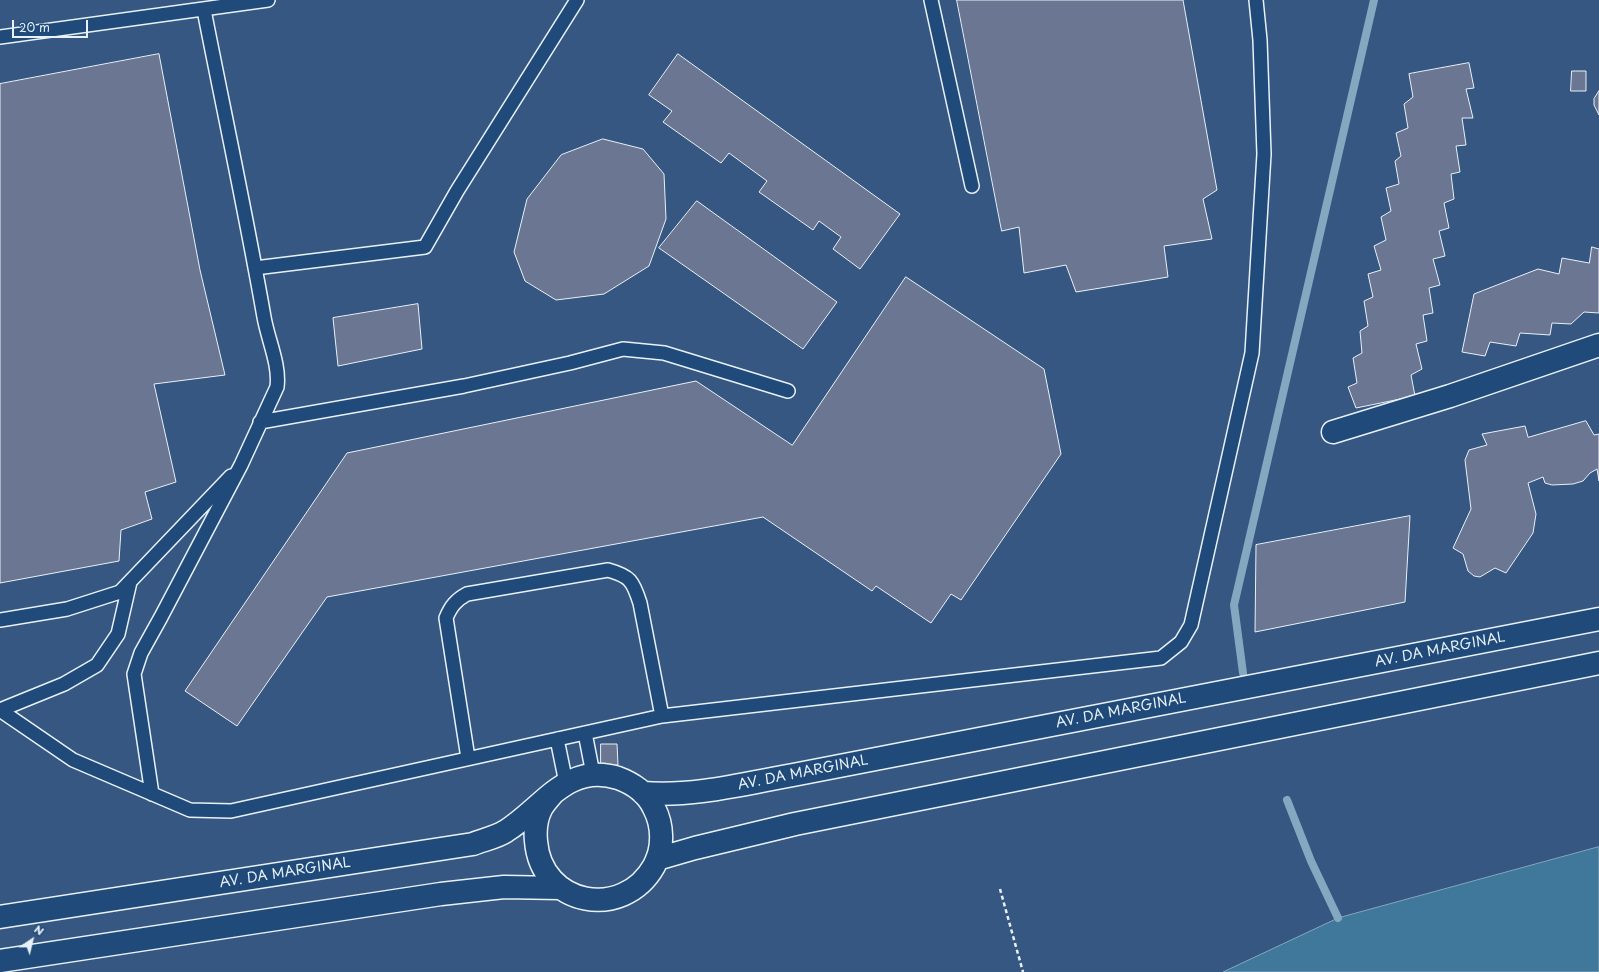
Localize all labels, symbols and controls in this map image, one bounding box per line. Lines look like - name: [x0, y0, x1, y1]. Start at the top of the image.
- scale bar: [14, 12, 90, 38]
- text: 20 m: [19, 18, 50, 36]
- street label: AV. DA MARGINAL: [1373, 629, 1507, 671]
- street label: AV. DA MARGINAL: [1054, 690, 1188, 732]
- street label: AV. DA MARGINAL: [736, 752, 870, 794]
- street label: AV. DA MARGINAL: [218, 854, 352, 892]
- north arrow: [12, 920, 52, 960]
- text: N: [31, 920, 48, 939]

